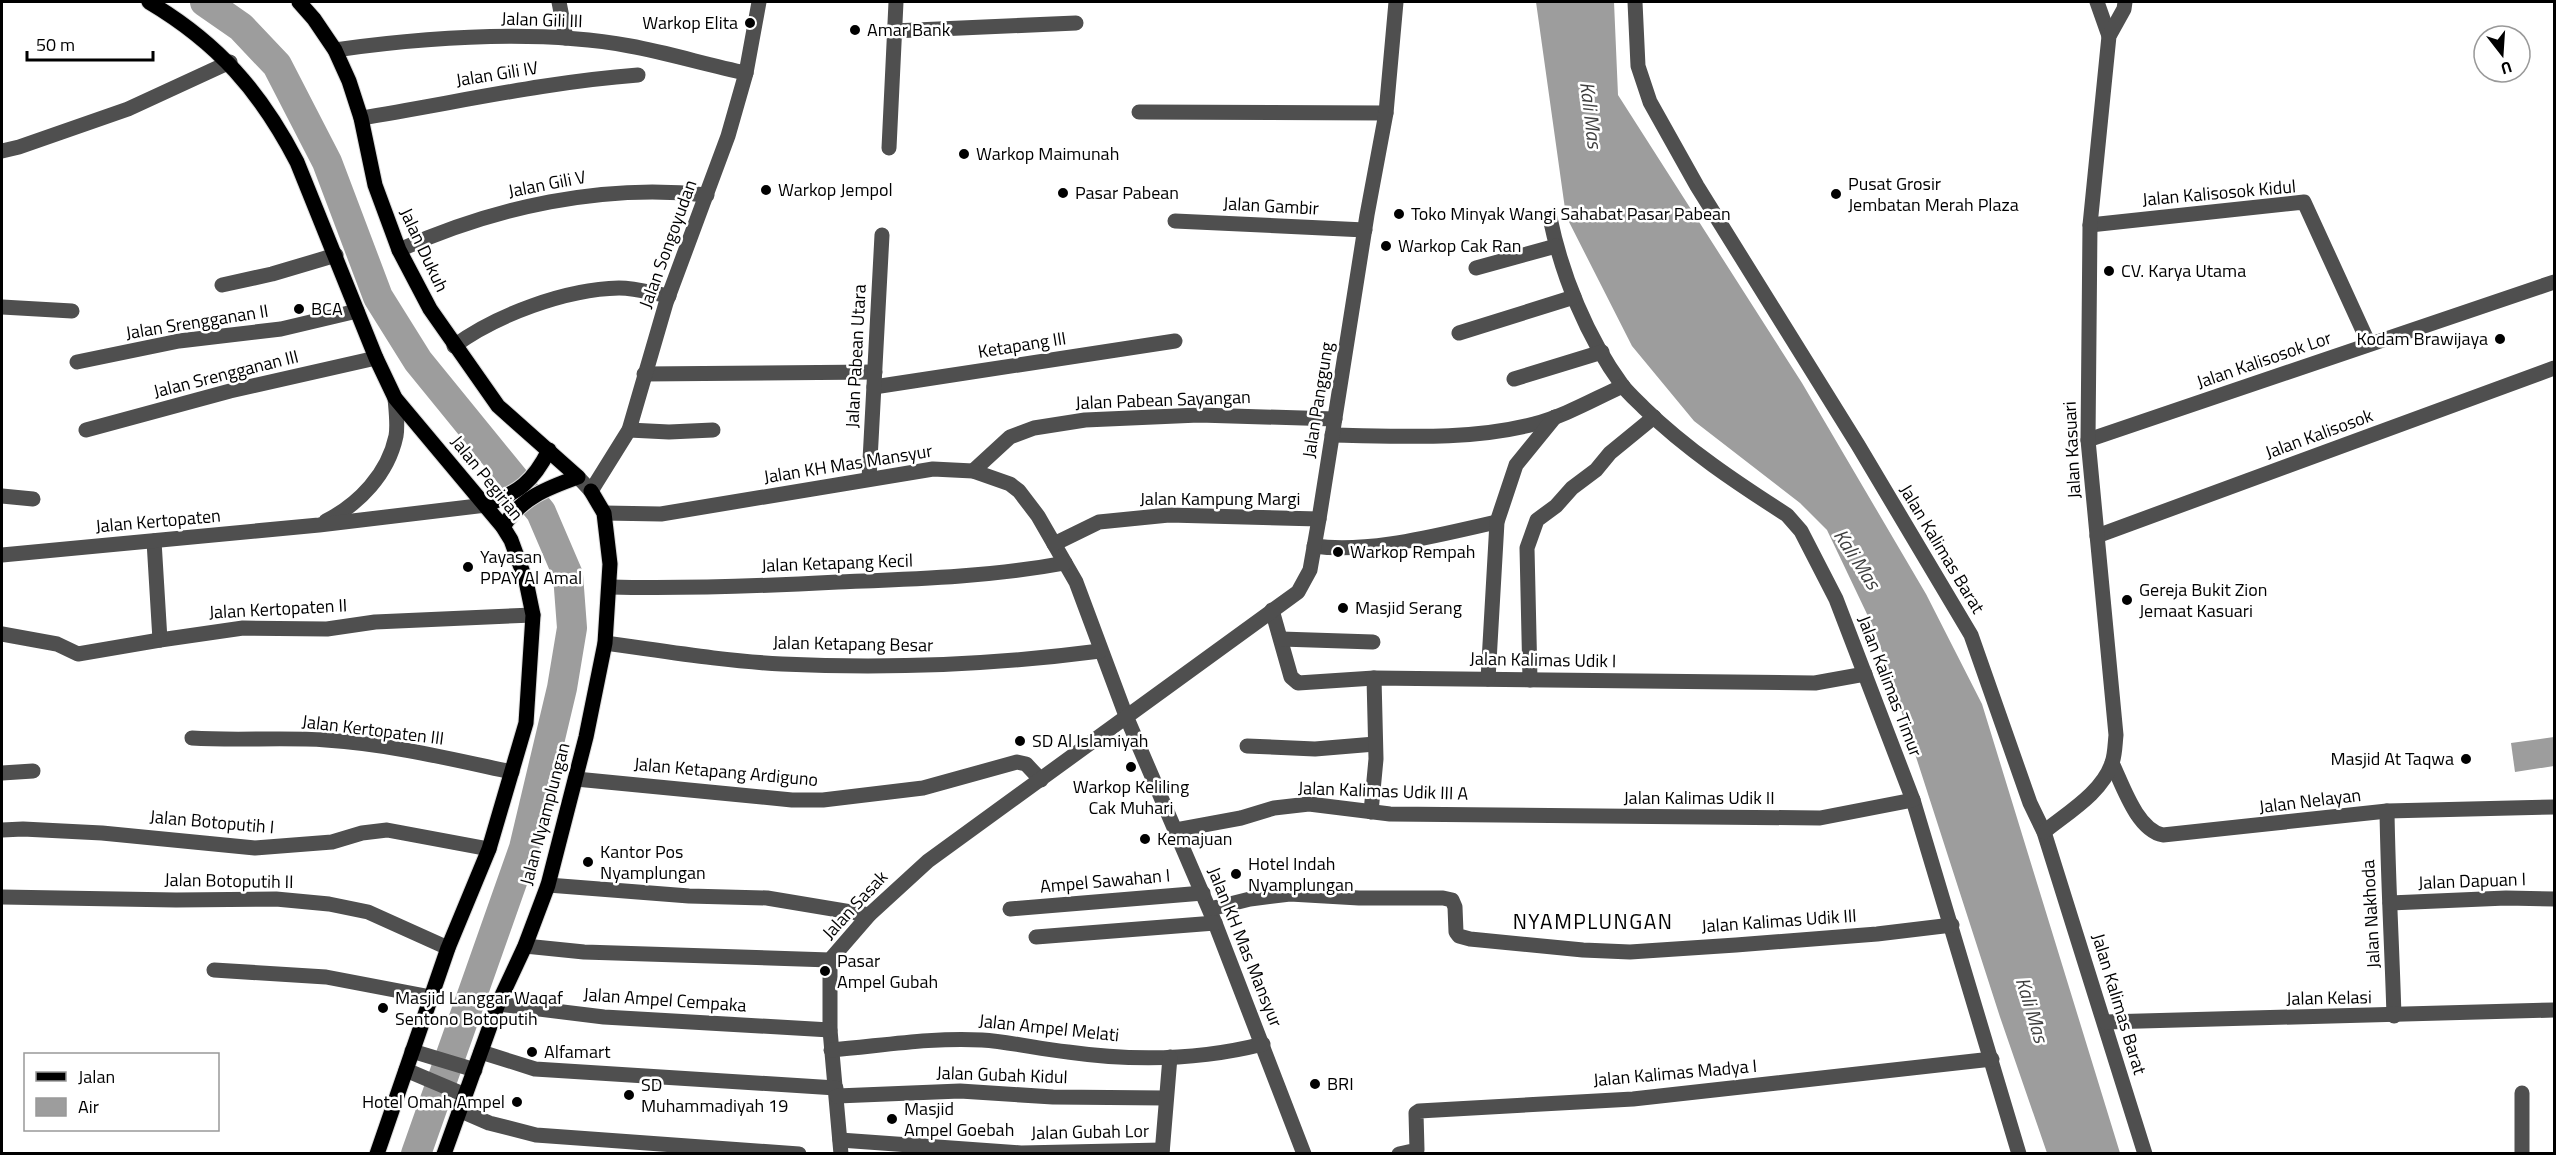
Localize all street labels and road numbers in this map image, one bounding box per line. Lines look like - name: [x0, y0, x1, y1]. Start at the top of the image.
- street label: Jalan Gili III: [501, 5, 583, 34]
- street label: Jalan Gili IV: [454, 54, 541, 93]
- street label: Jalan Gili V: [506, 163, 589, 204]
- street label: Jalan Kalisosok Kidul: [2141, 172, 2297, 213]
- street label: Jalan Songoyudan: [632, 176, 703, 312]
- street label: Jalan Gambir: [1222, 190, 1320, 221]
- street label: Jalan Dukuh: [393, 203, 456, 296]
- street label: Jalan Pabean Utara: [838, 283, 873, 429]
- street label: Jalan Srengganan II: [124, 297, 270, 346]
- street label: Ketapang III: [976, 324, 1068, 365]
- street label: Jalan Kalisosok Lor: [2193, 324, 2335, 395]
- street label: Jalan Panggung: [1295, 340, 1340, 460]
- street label: Jalan Srengganan III: [150, 342, 301, 405]
- street label: Jalan Pabean Sayangan: [1075, 383, 1251, 416]
- street label: Jalan Kasuari: [2055, 401, 2088, 499]
- street label: Jalan Kalisosok: [2261, 401, 2377, 466]
- street label: Jalan Pegirian: [445, 429, 530, 526]
- street label: Jalan KH Mas Mansyur: [762, 437, 934, 490]
- street label: Jalan Kalimas Barat: [1893, 479, 1992, 619]
- street label: Jalan Kampung Margi: [1140, 485, 1300, 512]
- street label: Jalan Kertopaten: [94, 502, 222, 539]
- street label: Jalan Ketapang Kecil: [761, 546, 913, 579]
- street label: Jalan Kertopaten II: [208, 591, 348, 626]
- street label: Jalan Kalimas Timur: [1851, 611, 1930, 760]
- street label: Jalan Ketapang Besar: [773, 629, 934, 658]
- street label: Jalan Kalimas Udik I: [1469, 645, 1617, 674]
- street label: Jalan Kertopaten III: [300, 707, 446, 752]
- street label: Jalan Nyamplungan: [513, 740, 577, 888]
- street label: Jalan Ketapang Ardiguno: [633, 750, 819, 793]
- street label: Jalan Kalimas Udik III A: [1297, 774, 1469, 807]
- street label: Jalan Nelayan: [2257, 781, 2362, 820]
- street label: Jalan Kalimas Udik II: [1623, 784, 1775, 811]
- street label: Jalan Botoputih I: [149, 803, 275, 840]
- street label: Jalan Nakhoda: [2354, 859, 2387, 969]
- street label: Ampel Sawahan I: [1039, 861, 1171, 900]
- street label: Jalan KH Mas Mansyur: [1201, 863, 1290, 1031]
- street label: Jalan Sasak: [815, 864, 894, 945]
- street label: Jalan Dapuan I: [2418, 865, 2526, 896]
- street label: Jalan Botoputih II: [164, 866, 294, 895]
- street label: Jalan Kalimas Udik III: [1700, 902, 1858, 939]
- street label: Jalan Kalimas Barat: [2085, 930, 2154, 1078]
- street label: Jalan Ampel Cempaka: [583, 980, 747, 1019]
- street label: Jalan Kelasi: [2286, 983, 2372, 1012]
- street label: Jalan Ampel Melati: [977, 1007, 1121, 1048]
- street label: Jalan Kalimas Madya I: [1592, 1052, 1758, 1093]
- street label: Jalan Gubah Kidul: [936, 1059, 1068, 1090]
- street label: Jalan Gubah Lor: [1031, 1117, 1149, 1146]

